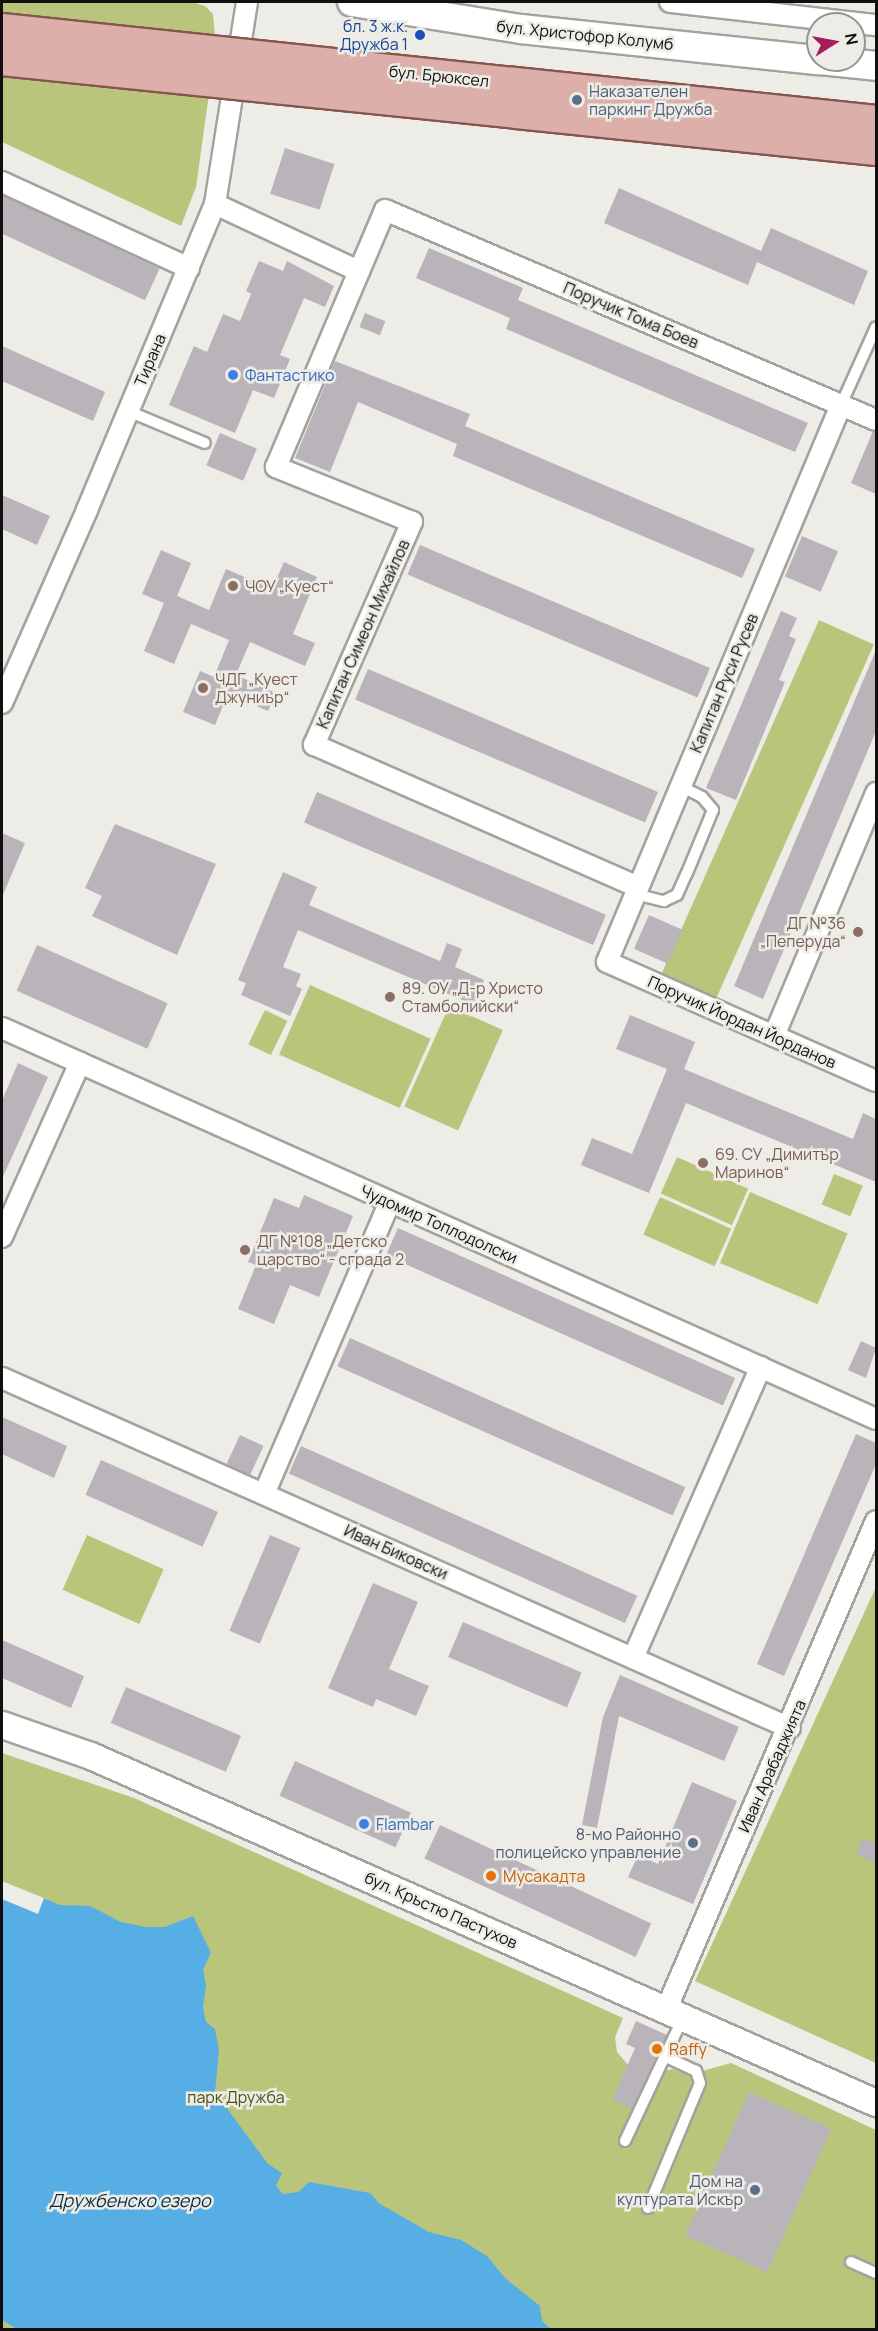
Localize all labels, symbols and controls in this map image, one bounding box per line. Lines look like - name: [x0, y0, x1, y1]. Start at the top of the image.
- north arrow: [806, 12, 866, 72]
- place label: бл. 3 ж.к. Дружба 1: [340, 16, 408, 54]
- street label: бул. Христофор Колумб: [496, 16, 674, 54]
- marker: бл. 3 ж.к. Дружба 1: [413, 28, 427, 42]
- text: N: [840, 31, 864, 47]
- street label: бул. Брюксел: [388, 61, 490, 91]
- place label: Наказателен паркинг Дружба: [589, 81, 712, 119]
- marker: Наказателен паркинг Дружба: [570, 93, 584, 107]
- street label: Поручик Тома Боев: [561, 278, 701, 352]
- street label: Тирана: [130, 331, 170, 389]
- place label: Фантастико: [245, 365, 334, 385]
- marker: Фантастико: [226, 368, 240, 382]
- street label: Капитан Симеон Михайлов: [313, 537, 413, 731]
- place label: ЧОУ „Куест“: [245, 576, 335, 596]
- marker: ЧОУ „Куест“: [226, 579, 240, 593]
- street label: Капитан Руси Русев: [686, 610, 762, 756]
- place label: ЧДГ „Куест Джуниър“: [215, 669, 298, 707]
- marker: ЧДГ „Куест Джуниър“: [196, 681, 210, 695]
- place label: ДГ №36 „Пеперуда“: [760, 913, 846, 951]
- marker: ДГ №36 „Пеперуда“: [851, 925, 865, 939]
- street label: Поручик Йордан Йорданов: [645, 972, 839, 1072]
- place label: 89. ОУ „Д-р Христо Стамболийски“: [402, 978, 544, 1016]
- marker: 89. ОУ „Д-р Христо Стамболийски“: [383, 990, 397, 1004]
- place label: 69. СУ „Димитър Маринов“: [715, 1144, 839, 1182]
- marker: 69. СУ „Димитър Маринов“: [696, 1156, 710, 1170]
- street label: Чудомир Топлодолски: [357, 1181, 521, 1267]
- place label: ДГ №108 „Детско царство“ - сграда 2: [257, 1231, 404, 1269]
- marker: ДГ №108 „Детско царство“ - сграда 2: [238, 1243, 252, 1257]
- street label: Иван Биковски: [341, 1521, 451, 1583]
- street label: Иван Арабаджията: [734, 1697, 810, 1835]
- place label: Flambar: [376, 1814, 434, 1834]
- marker: Flambar: [357, 1817, 371, 1831]
- place label: 8-мо Районно полицейско управление: [496, 1824, 681, 1862]
- marker: 8-мо Районно полицейско управление: [686, 1836, 700, 1850]
- place label: Мусакадта: [503, 1866, 585, 1886]
- street label: бул. Кръстю Пастухов: [362, 1868, 520, 1952]
- marker: Мусакадта: [484, 1869, 498, 1883]
- place label: Raffy: [669, 2039, 707, 2059]
- marker: Raffy: [650, 2042, 664, 2056]
- park label: парк Дружба: [187, 2087, 285, 2107]
- place label: Дом на културата Искър: [617, 2171, 743, 2209]
- marker: Дом на културата Искър: [748, 2183, 762, 2197]
- water label: Дружбенско езеро: [49, 2189, 211, 2211]

